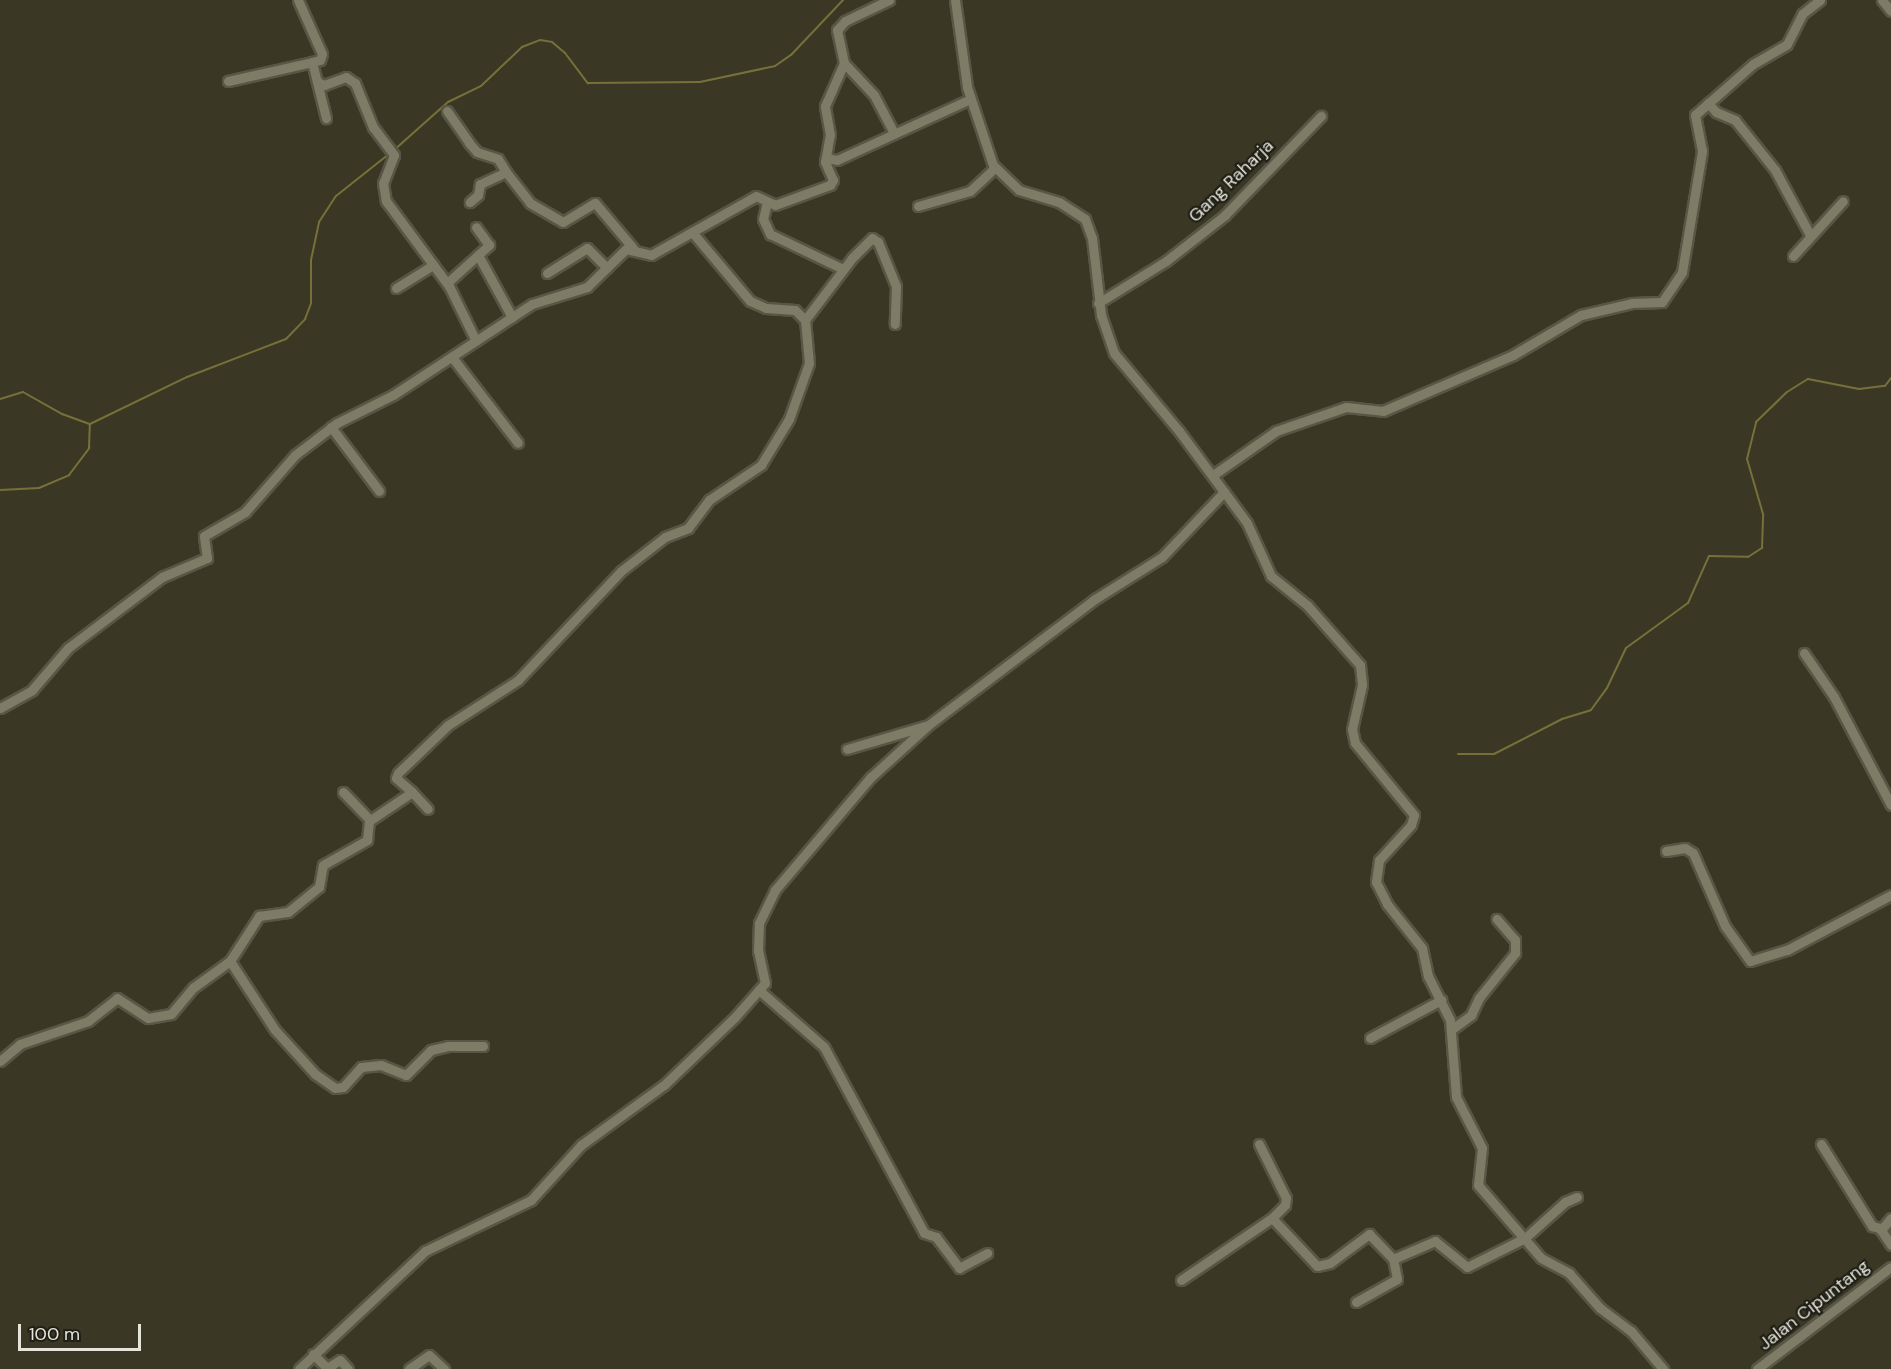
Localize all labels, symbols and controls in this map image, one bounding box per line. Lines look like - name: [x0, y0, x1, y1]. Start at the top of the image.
- street label: Gang Raharja: [1184, 135, 1278, 227]
- street label: Jalan Cipuntang: [1755, 1255, 1873, 1355]
- scale bar: [21, 1312, 144, 1350]
- text: 100 m: [29, 1322, 80, 1346]

